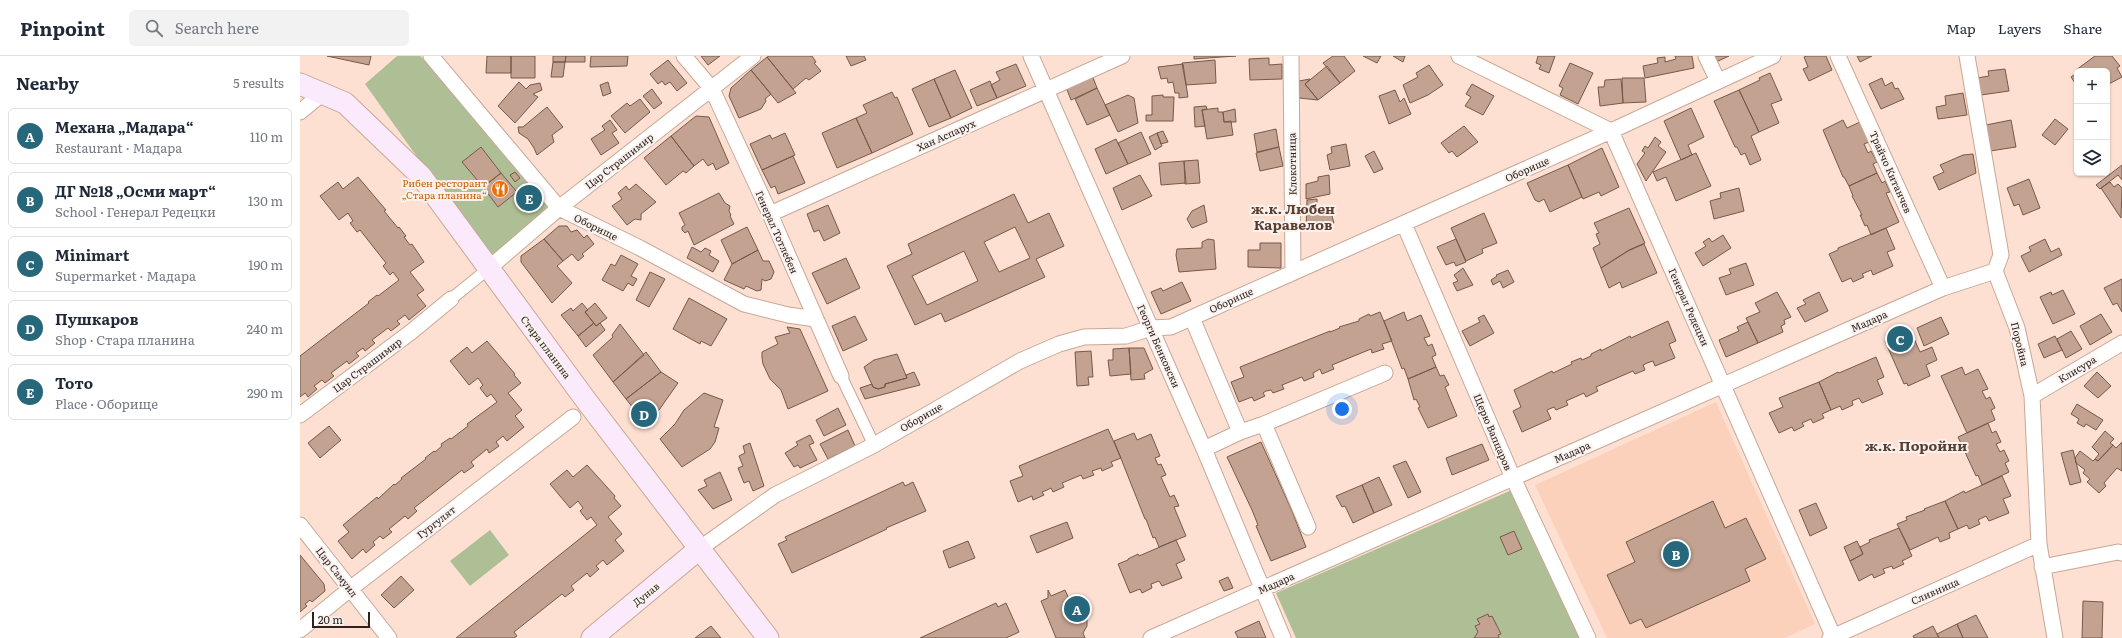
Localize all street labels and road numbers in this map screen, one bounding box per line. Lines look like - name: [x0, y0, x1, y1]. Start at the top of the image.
- street label: Хан Аспарух: [914, 115, 978, 154]
- street label: Трайчо Китанчев: [1867, 128, 1917, 216]
- street label: Цар Страшимир: [581, 129, 656, 192]
- street label: Клокотница: [1283, 132, 1300, 195]
- street label: Оборище: [1502, 152, 1551, 185]
- street label: Генерал Тотлебен: [752, 188, 803, 276]
- street label: Оборище: [572, 210, 621, 244]
- street label: Генерал Редецки: [1666, 265, 1713, 348]
- street label: Оборище: [1206, 283, 1255, 316]
- street label: Георги Бенковски: [1134, 302, 1185, 390]
- street label: Мадара: [1848, 306, 1890, 335]
- street label: Стара планина: [518, 312, 576, 382]
- street label: Поройна: [2008, 320, 2033, 368]
- street label: Цар Страшимир: [329, 334, 404, 396]
- street label: Клисура: [2055, 351, 2099, 386]
- street label: Щерю Вапцаров: [1470, 391, 1517, 473]
- street label: Оборище: [897, 398, 945, 435]
- street label: Мадара: [1551, 437, 1593, 466]
- street label: Гургулят: [413, 501, 459, 542]
- street label: Цар Самуил: [313, 543, 362, 600]
- street label: Мадара: [1255, 568, 1297, 597]
- street label: Сливница: [1908, 573, 1962, 608]
- street label: Дунав: [629, 578, 663, 609]

